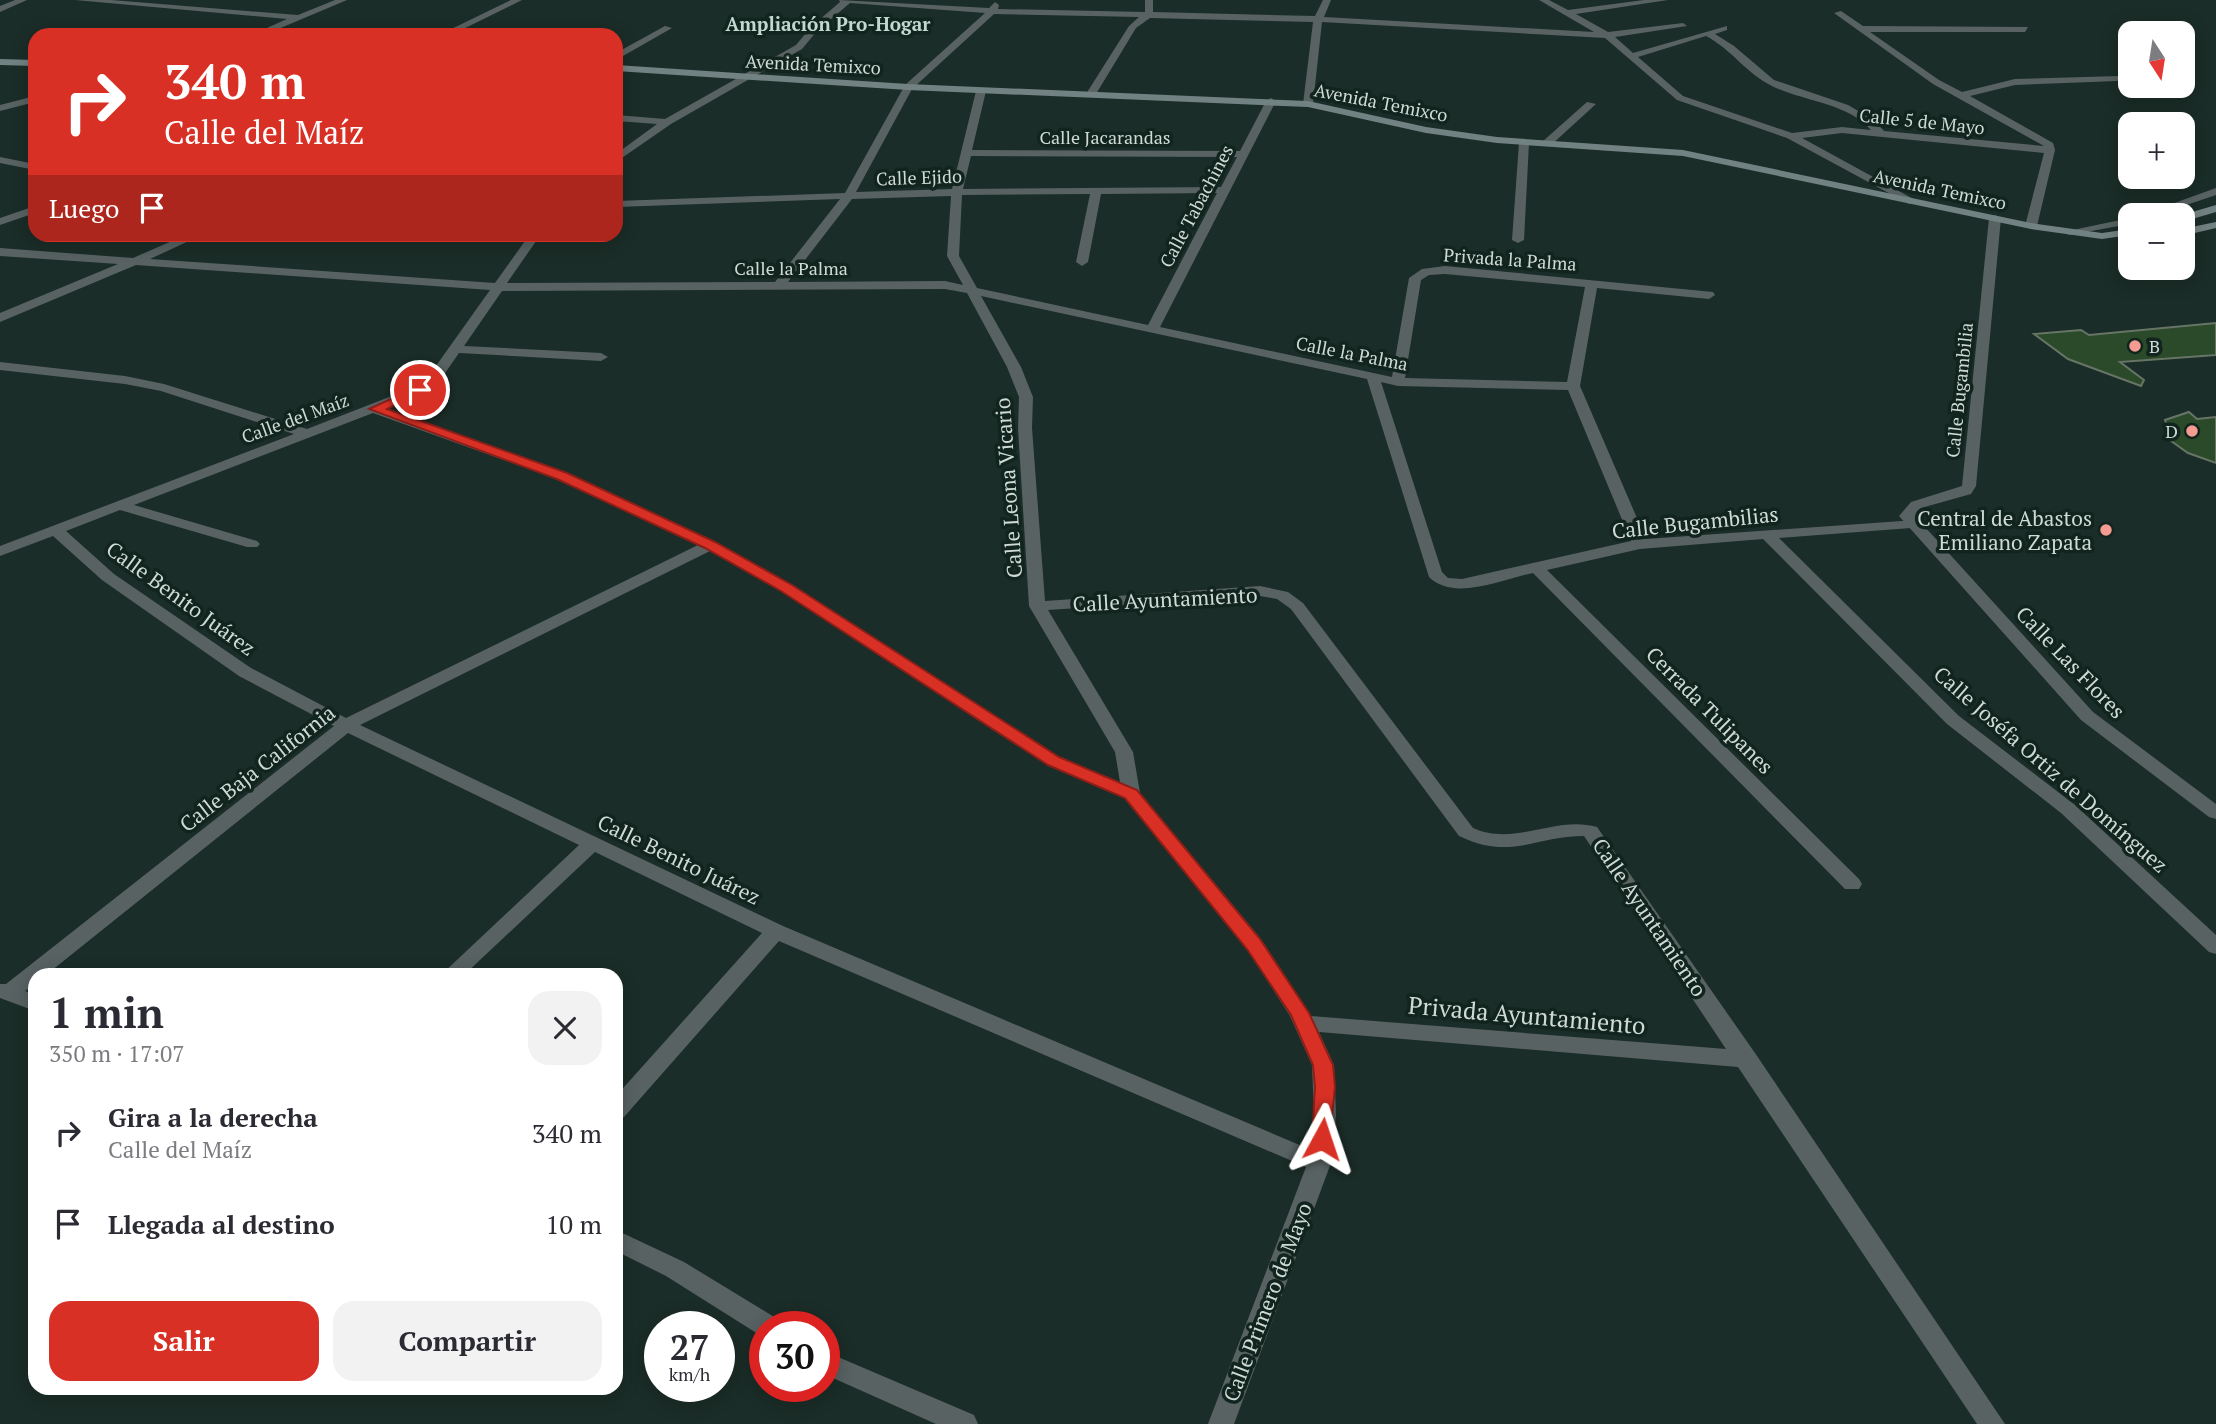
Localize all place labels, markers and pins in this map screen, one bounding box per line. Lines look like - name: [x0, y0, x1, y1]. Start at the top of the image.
- place label: B: [2149, 334, 2160, 358]
- marker: B: [2127, 338, 2143, 354]
- pin: [390, 360, 450, 420]
- place label: D: [2165, 419, 2178, 443]
- marker: D: [2184, 423, 2200, 439]
- place label: Central de Abastos Emiliano Zapata: [1917, 504, 2092, 556]
- marker: Central de Abastos Emiliano Zapata: [2098, 522, 2114, 538]

